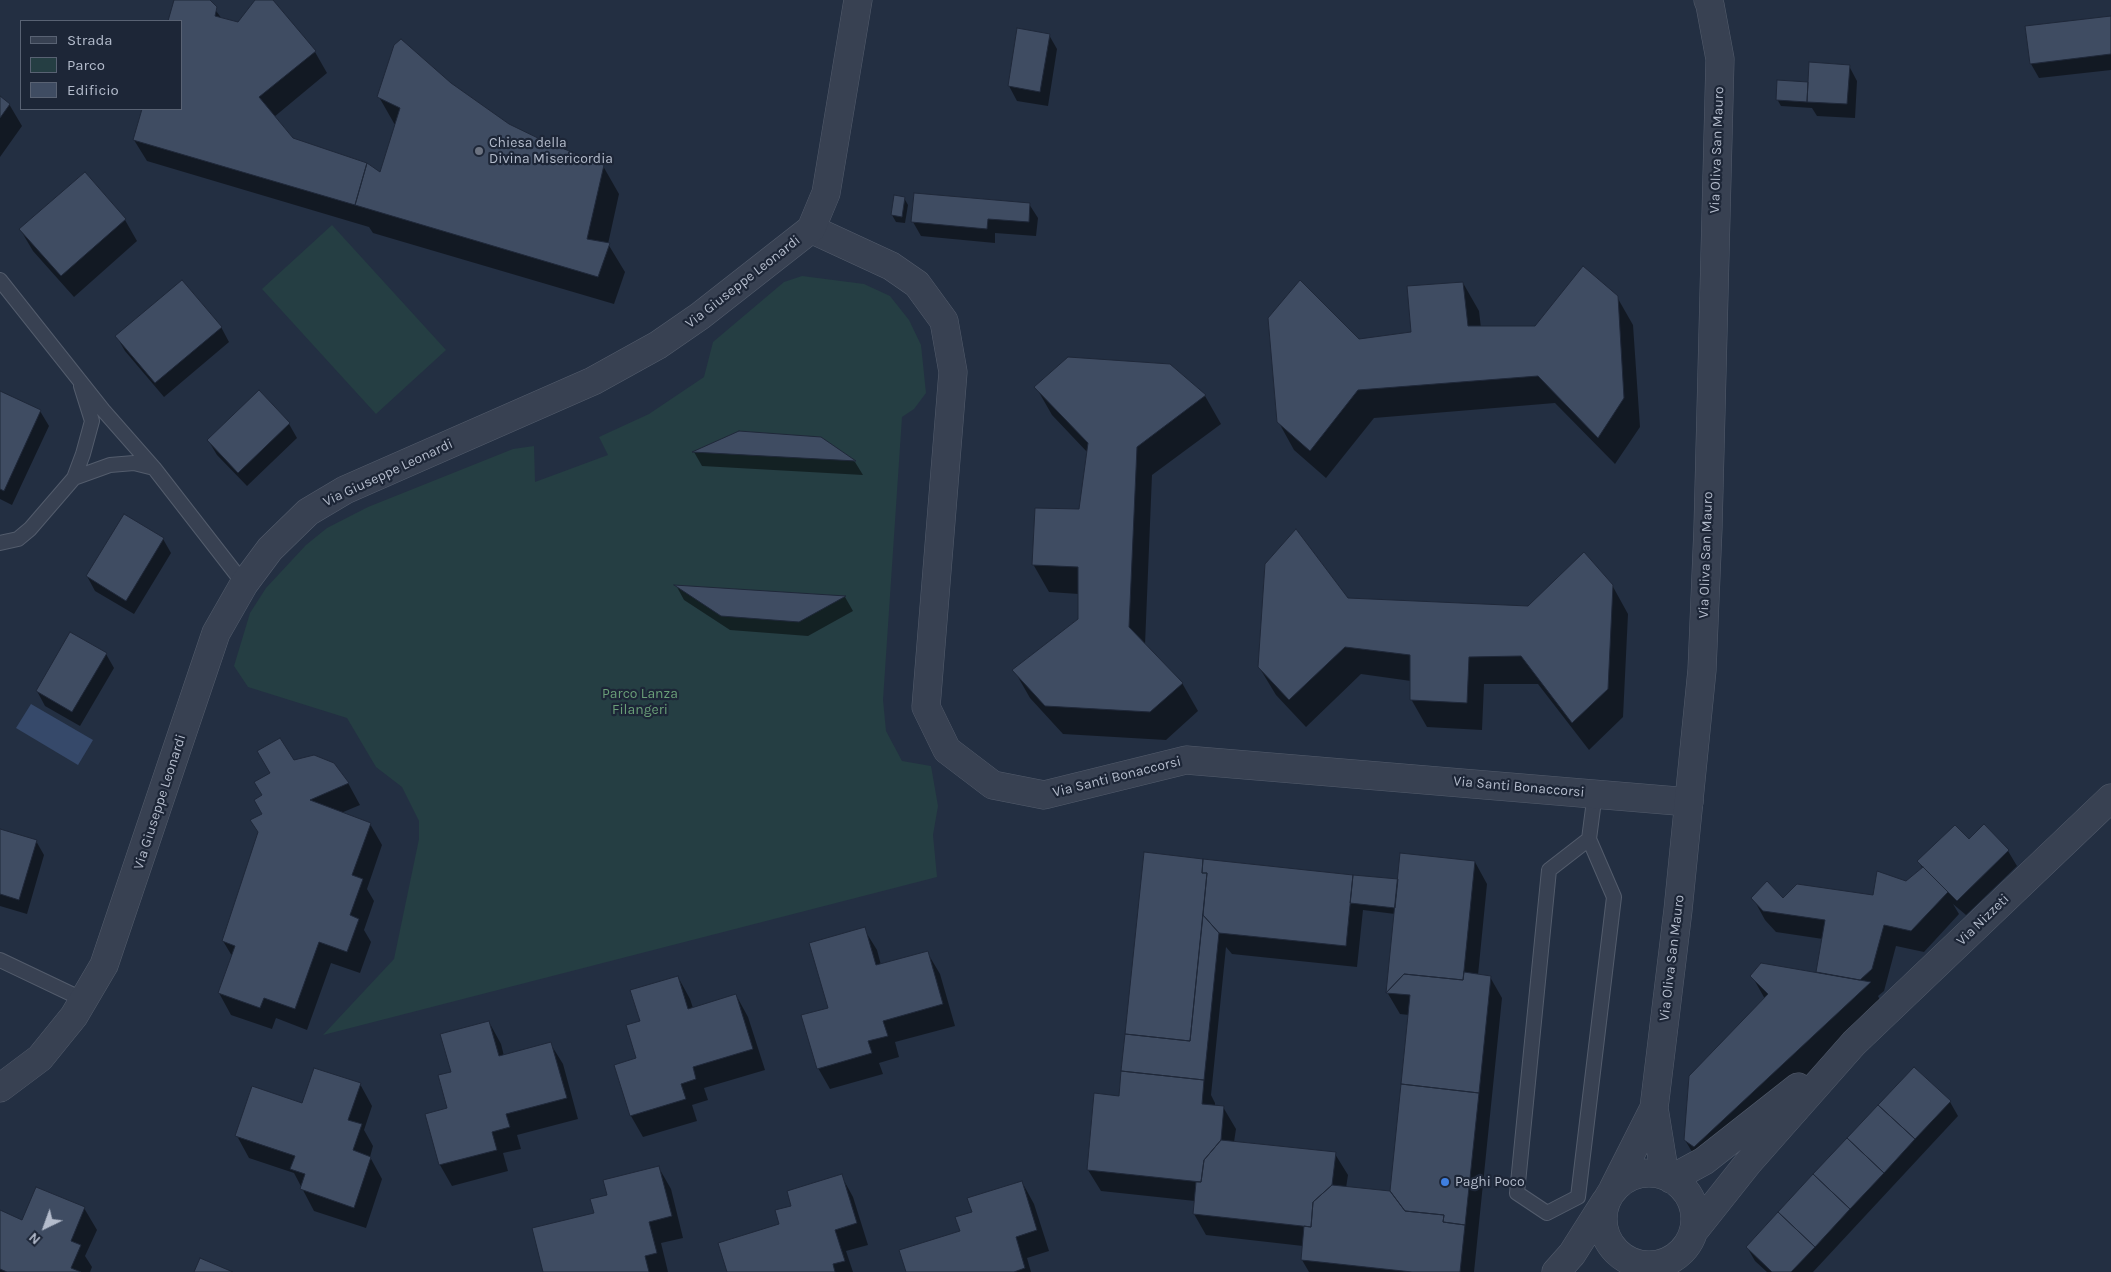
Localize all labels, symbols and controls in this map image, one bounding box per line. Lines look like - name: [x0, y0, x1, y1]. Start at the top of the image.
- legend: [20, 20, 182, 110]
- text: Strada: [67, 31, 113, 49]
- text: Parco: [67, 56, 105, 74]
- text: Edificio: [67, 81, 119, 99]
- street label: Via Oliva San Mauro: [1706, 86, 1728, 214]
- place label: Chiesa della Divina Misericordia: [489, 135, 613, 168]
- marker: Chiesa della Divina Misericordia: [473, 145, 485, 157]
- street label: Via Giuseppe Leonardi: [682, 232, 804, 332]
- street label: Via Giuseppe Leonardi: [320, 436, 456, 510]
- street label: Via Oliva San Mauro: [1695, 491, 1717, 619]
- park label: Parco Lanza Filangeri: [602, 686, 678, 719]
- street label: Via Giuseppe Leonardi: [130, 732, 190, 872]
- street label: Via Santi Bonaccorsi: [1051, 753, 1183, 801]
- street label: Via Santi Bonaccorsi: [1453, 773, 1585, 801]
- street label: Via Nizzeti: [1953, 891, 2013, 949]
- street label: Via Oliva San Mauro: [1656, 894, 1688, 1022]
- place label: Paghi Poco: [1455, 1174, 1525, 1190]
- marker: Paghi Poco: [1439, 1176, 1451, 1188]
- north arrow: [20, 1202, 70, 1252]
- text: N: [25, 1229, 44, 1248]

